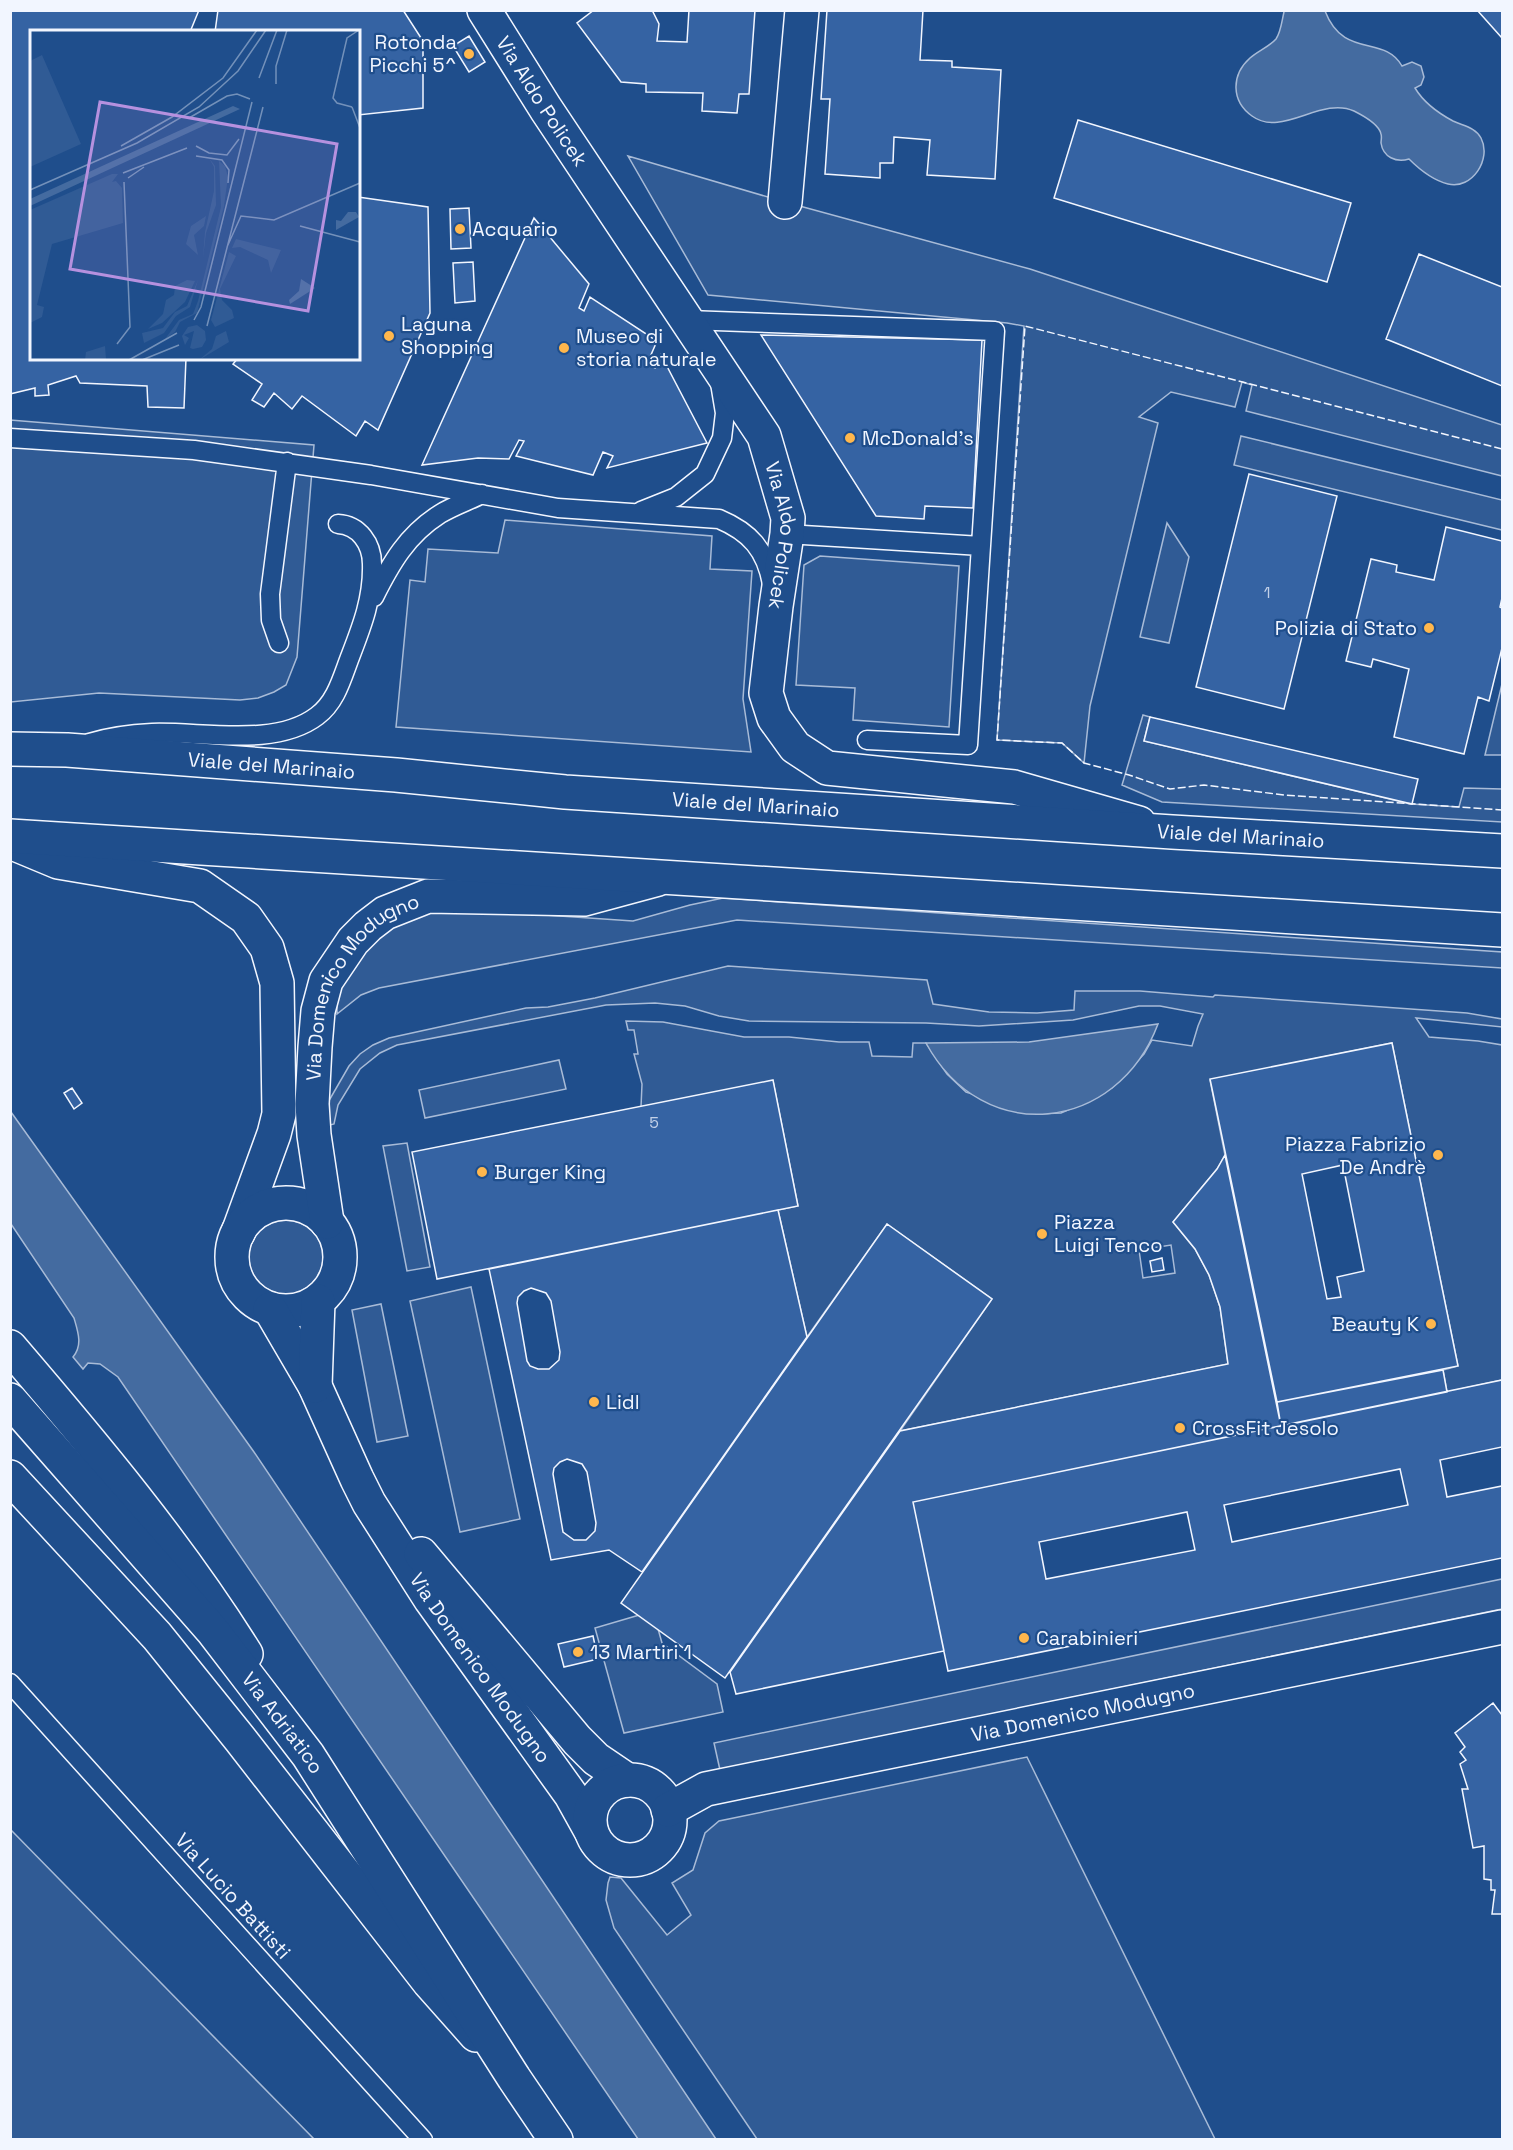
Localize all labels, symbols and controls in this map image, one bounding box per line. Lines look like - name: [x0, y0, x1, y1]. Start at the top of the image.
- place label: Rotonda Picchi 5^: [369, 29, 457, 78]
- inset map: [30, 30, 360, 360]
- street label: Via Aldo Policek: [490, 31, 594, 172]
- marker: Rotonda Picchi 5^: [462, 47, 476, 61]
- place label: Acquario: [472, 216, 558, 242]
- marker: Acquario: [453, 222, 467, 236]
- place label: Laguna Shopping: [401, 311, 494, 360]
- place label: Museo di storia naturale: [576, 323, 717, 372]
- marker: Laguna Shopping: [382, 329, 396, 343]
- marker: Museo di storia naturale: [557, 341, 571, 355]
- place label: McDonald's: [862, 425, 974, 451]
- marker: McDonald's: [843, 431, 857, 445]
- street label: Via Aldo Policek: [759, 458, 802, 611]
- house number: 1: [1264, 582, 1270, 603]
- place label: Polizia di Stato: [1275, 615, 1417, 641]
- marker: Polizia di Stato: [1422, 621, 1436, 635]
- street label: Viale del Marinaio: [187, 746, 356, 785]
- street label: Viale del Marinaio: [671, 786, 840, 823]
- street label: Viale del Marinaio: [1156, 818, 1325, 854]
- street label: Via Domenico Modugno: [300, 888, 423, 1082]
- house number: 5: [649, 1112, 659, 1133]
- place label: Piazza Fabrizio De Andrè: [1285, 1131, 1426, 1180]
- marker: Piazza Fabrizio De Andrè: [1431, 1148, 1445, 1162]
- place label: Burger King: [494, 1159, 606, 1185]
- marker: Burger King: [475, 1165, 489, 1179]
- place label: Piazza Luigi Tenco: [1054, 1209, 1163, 1258]
- marker: Piazza Luigi Tenco: [1035, 1227, 1049, 1241]
- place label: Beauty K: [1332, 1311, 1419, 1337]
- marker: Beauty K: [1424, 1317, 1438, 1331]
- place label: Lidl: [606, 1389, 640, 1415]
- marker: Lidl: [587, 1395, 601, 1409]
- place label: CrossFit Jesolo: [1192, 1415, 1339, 1441]
- marker: CrossFit Jesolo: [1173, 1421, 1187, 1435]
- street label: Via Domenico Modugno: [404, 1568, 557, 1768]
- place label: Carabinieri: [1036, 1625, 1138, 1651]
- marker: Carabinieri: [1017, 1631, 1031, 1645]
- place label: 13 Martiri 1: [590, 1639, 692, 1665]
- marker: 13 Martiri 1: [571, 1645, 585, 1659]
- street label: Via Adriatico: [236, 1667, 330, 1779]
- street label: Via Domenico Modugno: [969, 1677, 1197, 1748]
- street label: Via Lucio Battisti: [169, 1827, 297, 1965]

